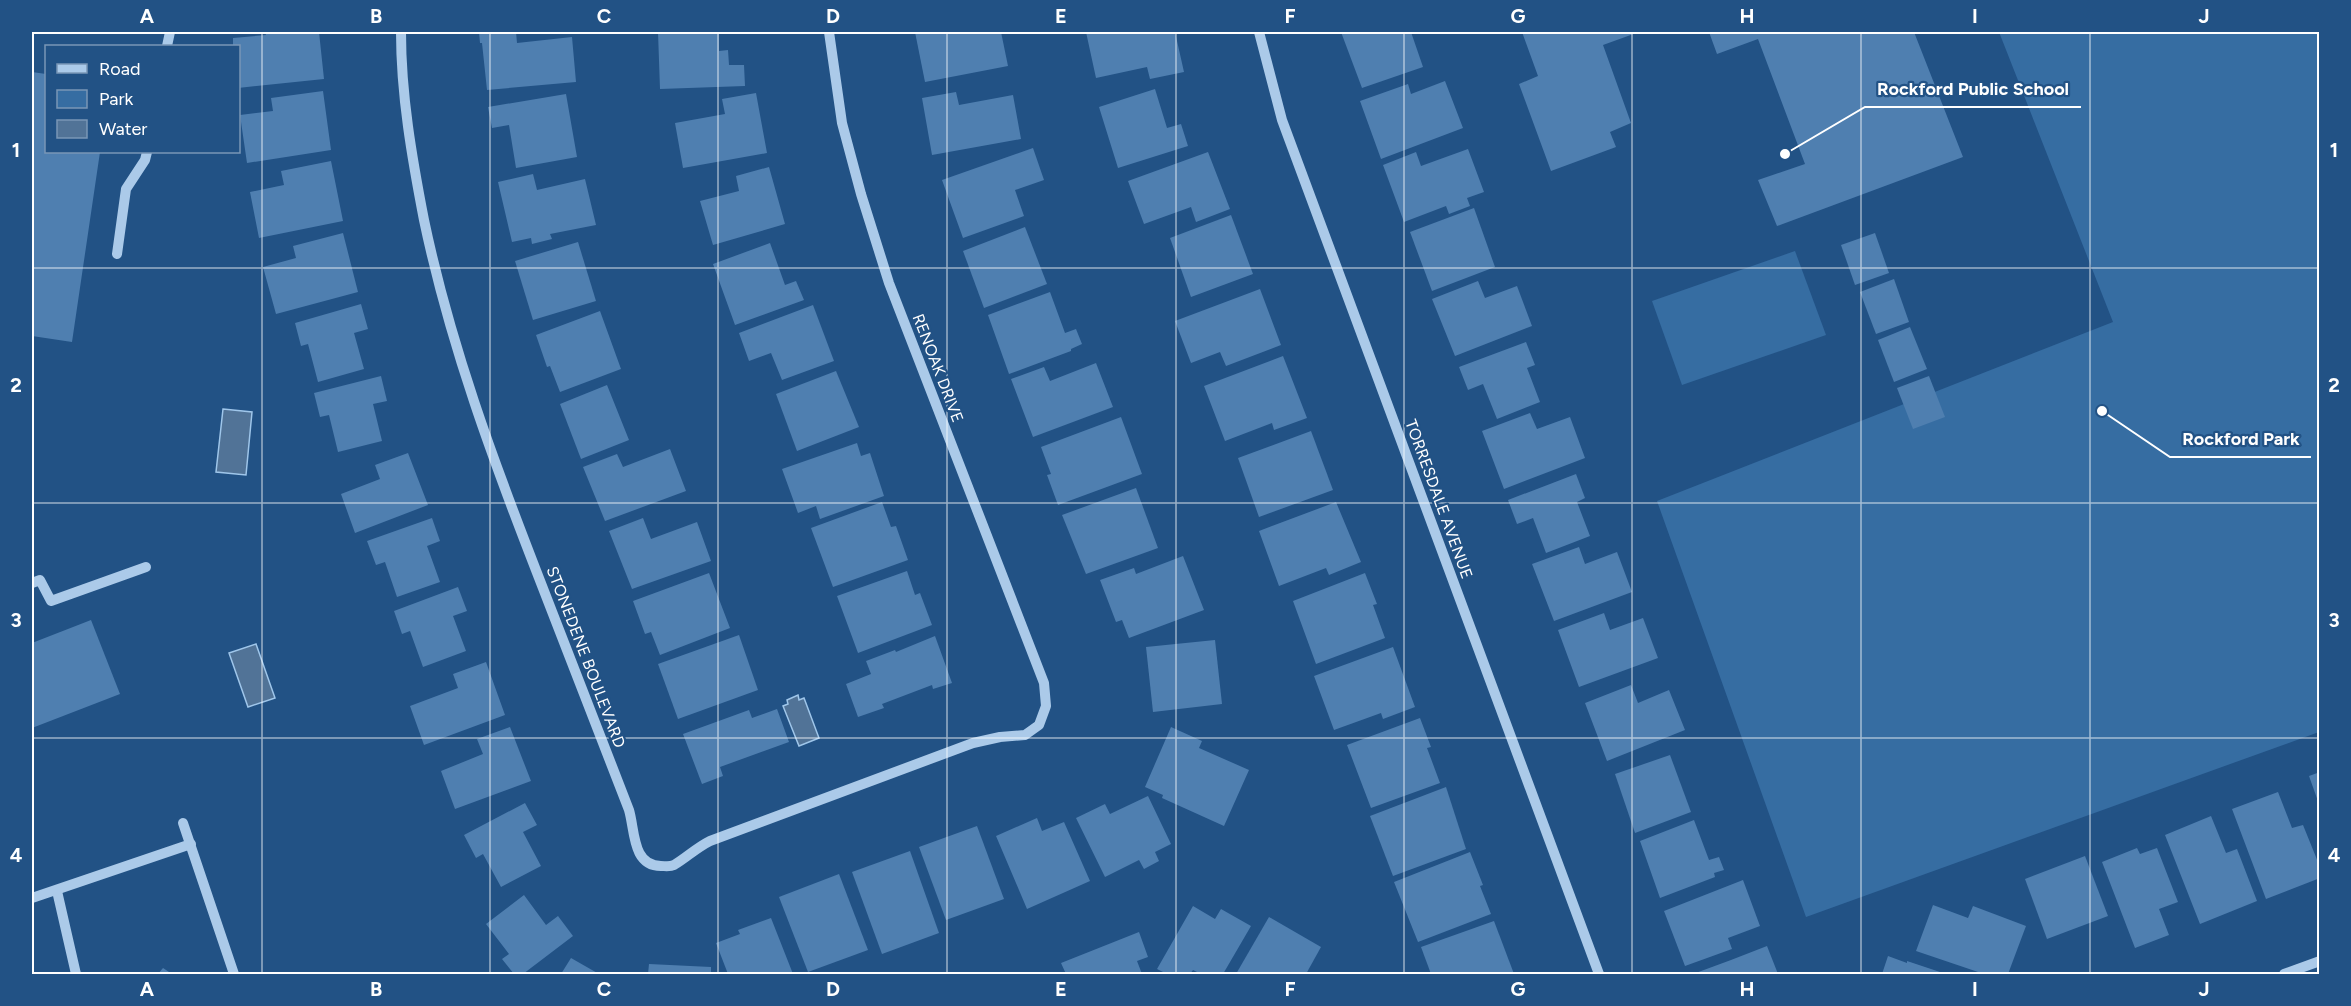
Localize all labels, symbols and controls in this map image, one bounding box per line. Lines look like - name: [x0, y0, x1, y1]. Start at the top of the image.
- text: A: [140, 4, 155, 28]
- text: B: [370, 4, 382, 28]
- text: C: [597, 4, 611, 28]
- text: D: [826, 4, 840, 28]
- text: E: [1055, 4, 1067, 28]
- text: F: [1284, 4, 1296, 28]
- text: G: [1511, 4, 1526, 28]
- text: H: [1740, 4, 1755, 28]
- text: I: [1972, 4, 1978, 28]
- text: J: [2198, 4, 2210, 28]
- legend: [45, 45, 240, 153]
- text: Road: [99, 58, 140, 80]
- callout: Rockford Public School: [1865, 71, 2081, 107]
- text: Rockford Public School: [1877, 78, 2069, 100]
- text: Park: [99, 88, 134, 110]
- text: Water: [99, 118, 147, 140]
- text: 1: [12, 138, 20, 162]
- text: 1: [2330, 138, 2338, 162]
- street label: RENOAK DRIVE: [909, 311, 967, 425]
- text: 2: [10, 373, 22, 397]
- text: 2: [2328, 373, 2340, 397]
- street label: TORRESDALE AVENUE: [1401, 417, 1477, 581]
- callout: Rockford Park: [2170, 421, 2311, 457]
- text: Rockford Park: [2182, 428, 2300, 450]
- street label: STONEDENE BOULEVARD: [543, 564, 629, 750]
- text: 3: [10, 608, 22, 632]
- text: 3: [2328, 608, 2340, 632]
- text: 4: [10, 843, 23, 867]
- text: 4: [2328, 843, 2341, 867]
- text: A: [140, 977, 155, 1001]
- text: B: [370, 977, 382, 1001]
- text: C: [597, 977, 611, 1001]
- text: D: [826, 977, 840, 1001]
- text: E: [1055, 977, 1067, 1001]
- text: F: [1284, 977, 1296, 1001]
- text: G: [1511, 977, 1526, 1001]
- text: H: [1740, 977, 1755, 1001]
- text: I: [1972, 977, 1978, 1001]
- text: J: [2198, 977, 2210, 1001]

